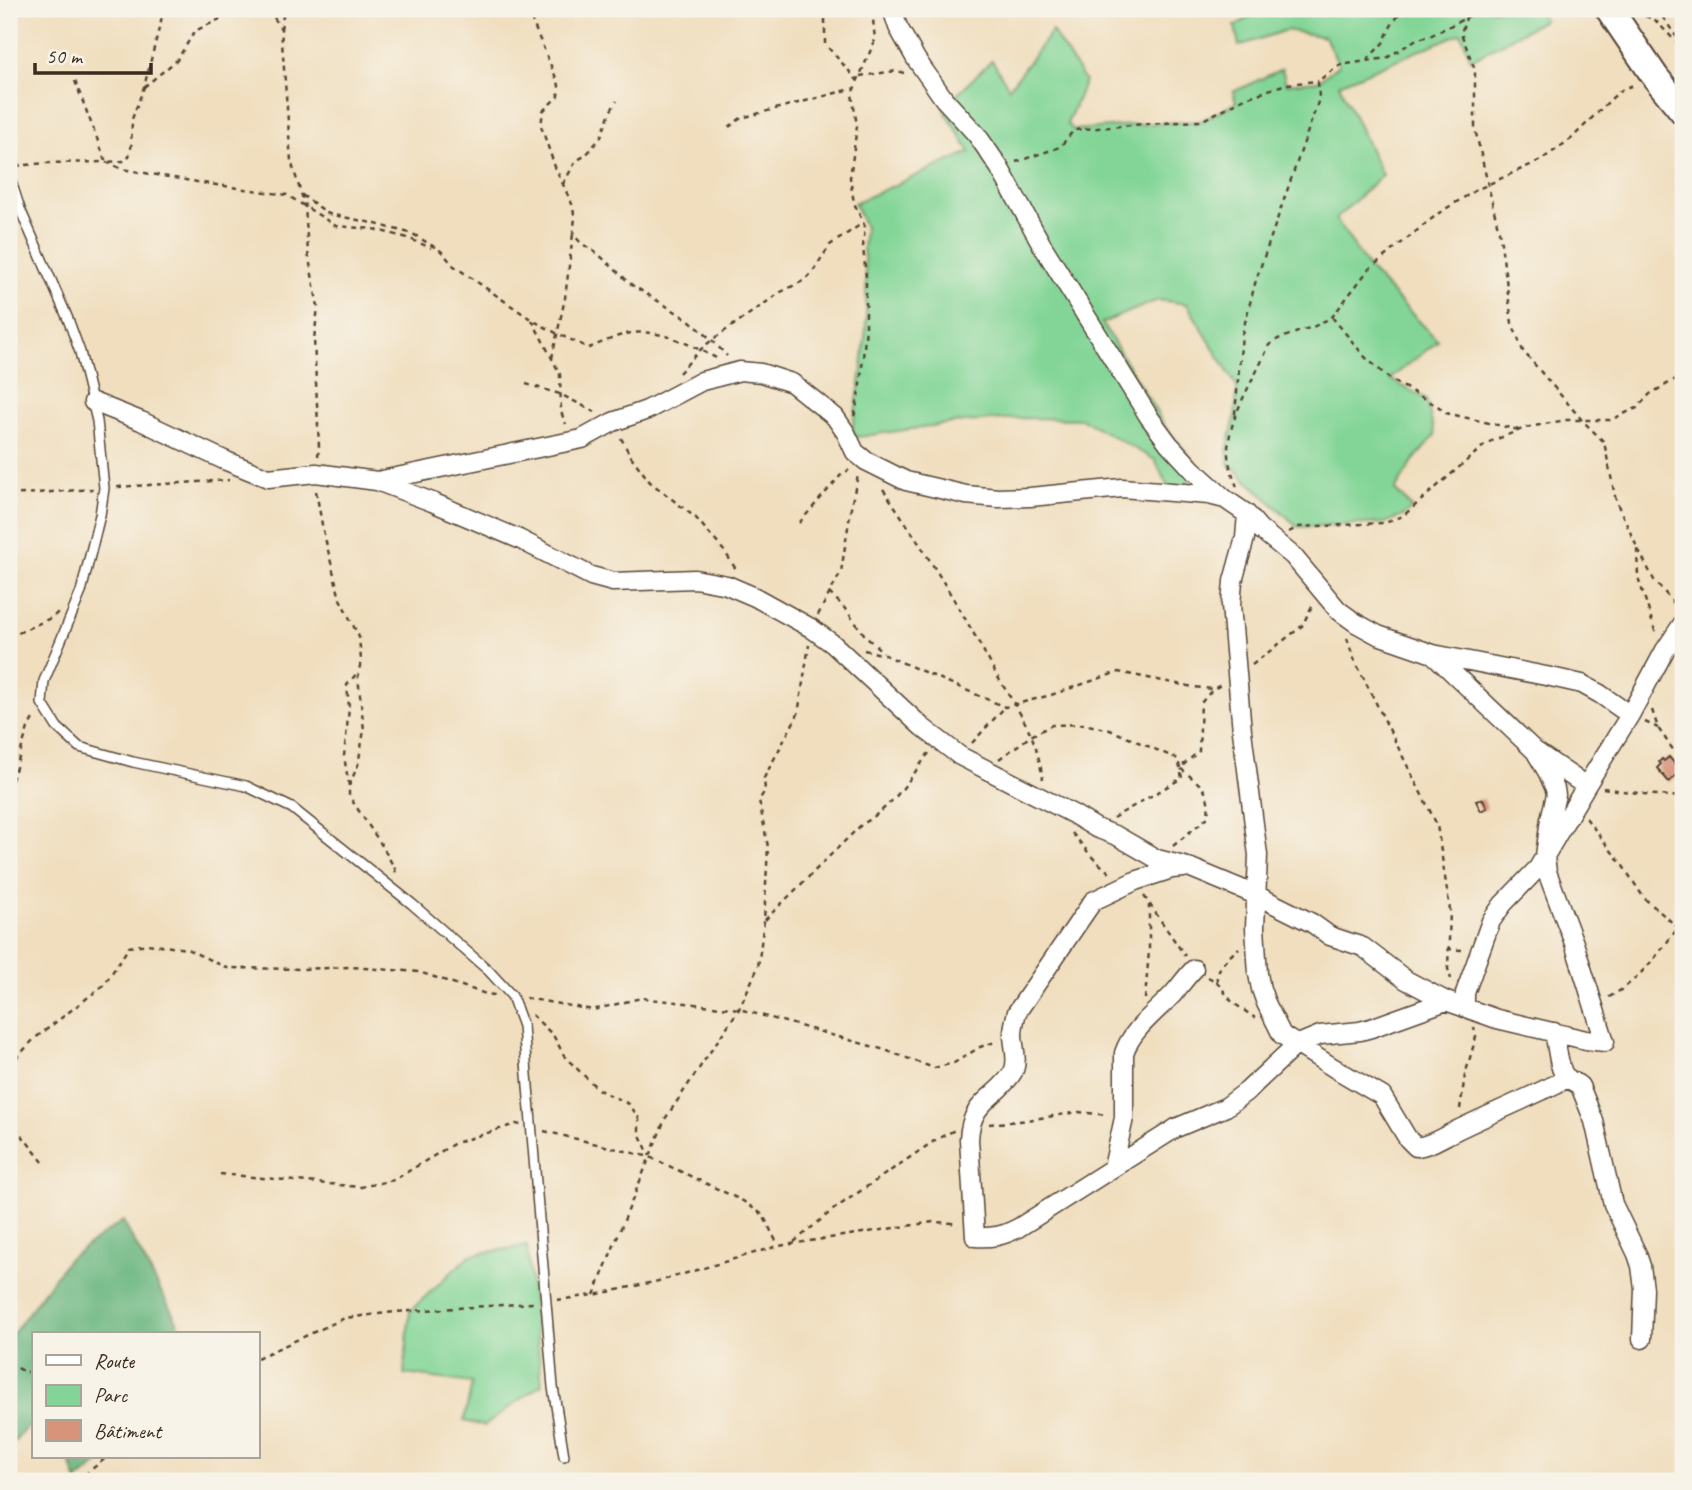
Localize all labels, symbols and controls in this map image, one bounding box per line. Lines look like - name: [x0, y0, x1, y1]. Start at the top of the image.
- scale bar: [35, 32, 150, 76]
- text: 50 m: [46, 43, 84, 69]
- legend: [32, 1332, 259, 1458]
- text: Route: [94, 1348, 135, 1374]
- text: Parc: [94, 1382, 129, 1408]
- text: Bâtiment: [94, 1418, 163, 1444]

